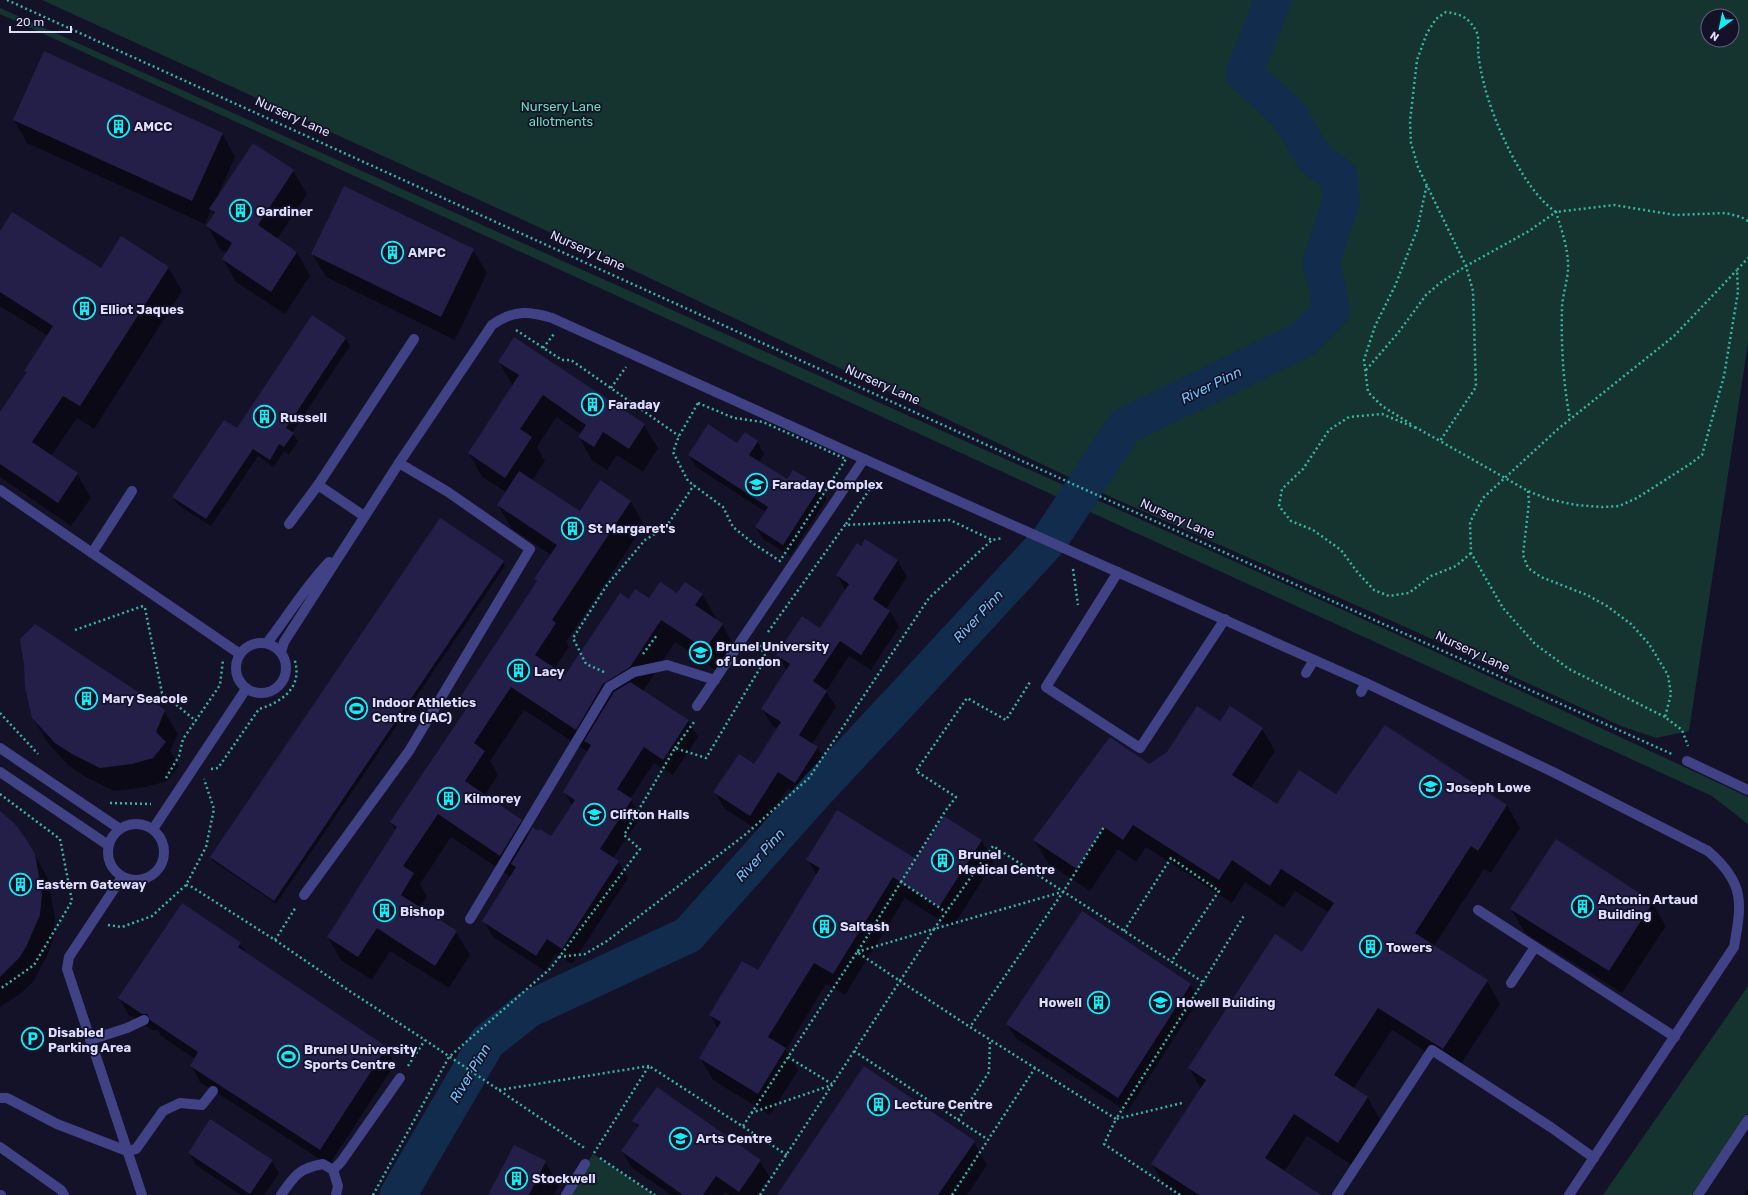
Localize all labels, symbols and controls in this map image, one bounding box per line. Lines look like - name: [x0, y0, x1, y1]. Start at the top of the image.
- scale bar: [10, 8, 71, 34]
- north arrow: [1700, 8, 1740, 48]
- text: 20 m: [16, 15, 44, 29]
- text: N: [1708, 28, 1722, 44]
- street label: Nursery Lane: [253, 93, 333, 140]
- park label: Nursery Lane allotments: [521, 99, 601, 129]
- building icon: AMCC: [105, 113, 131, 139]
- place label: AMCC: [134, 119, 172, 134]
- building icon: Gardiner: [228, 198, 254, 224]
- place label: Gardiner: [256, 204, 313, 219]
- street label: Nursery Lane: [548, 227, 628, 274]
- building icon: AMPC: [380, 239, 406, 265]
- place label: AMPC: [408, 245, 446, 260]
- building icon: Elliot Jaques: [71, 296, 97, 322]
- place label: Elliot Jaques: [100, 302, 184, 317]
- street label: Nursery Lane: [843, 361, 923, 408]
- water label: River Pinn: [1178, 363, 1245, 408]
- building icon: Faraday: [580, 391, 606, 417]
- place label: Faraday: [608, 397, 661, 412]
- building icon: Russell: [252, 404, 278, 430]
- place label: Russell: [280, 410, 327, 425]
- school or university icon: Faraday Complex: [743, 471, 769, 497]
- place label: Faraday Complex: [772, 477, 883, 492]
- street label: Nursery Lane: [1138, 495, 1218, 542]
- building icon: St Margaret's: [559, 515, 585, 541]
- place label: St Margaret's: [588, 521, 675, 536]
- water label: River Pinn: [950, 586, 1007, 646]
- street label: Nursery Lane: [1433, 628, 1512, 675]
- place label: Brunel University of London: [716, 639, 830, 669]
- school or university icon: Brunel University of London: [687, 640, 713, 666]
- building icon: Lacy: [505, 658, 531, 684]
- place label: Lacy: [534, 664, 565, 679]
- building icon: Mary Seacole: [74, 685, 100, 711]
- place label: Mary Seacole: [102, 691, 188, 706]
- place label: Indoor Athletics Centre (IAC): [372, 695, 476, 725]
- sports icon: Indoor Athletics Centre (IAC): [344, 696, 370, 722]
- school or university icon: Joseph Lowe: [1417, 774, 1443, 800]
- place label: Joseph Lowe: [1446, 780, 1531, 795]
- building icon: Kilmorey: [435, 785, 461, 811]
- place label: Kilmorey: [464, 791, 521, 806]
- school or university icon: Clifton Halls: [581, 801, 607, 827]
- place label: Clifton Halls: [610, 807, 689, 822]
- water label: River Pinn: [732, 825, 789, 885]
- place label: Brunel Medical Centre: [958, 847, 1055, 877]
- building icon: Brunel Medical Centre: [929, 848, 955, 874]
- building icon: Eastern Gateway: [7, 871, 33, 897]
- place label: Eastern Gateway: [36, 877, 147, 892]
- place label: Antonin Artaud Building: [1598, 892, 1698, 922]
- building icon: Antonin Artaud Building: [1569, 893, 1595, 919]
- building icon: Bishop: [372, 898, 398, 924]
- place label: Bishop: [400, 904, 445, 919]
- building icon: Saltash: [811, 913, 837, 939]
- place label: Saltash: [840, 919, 889, 934]
- building icon: Towers: [1358, 934, 1384, 960]
- place label: Towers: [1386, 940, 1432, 955]
- building icon: Howell: [1085, 989, 1111, 1015]
- school or university icon: Howell Building: [1147, 989, 1173, 1015]
- place label: Howell: [1039, 995, 1082, 1010]
- place label: Howell Building: [1176, 995, 1276, 1010]
- place label: Disabled Parking Area: [48, 1025, 131, 1055]
- parking icon: Disabled Parking Area: [20, 1026, 46, 1052]
- water label: River Pinn: [446, 1041, 495, 1106]
- place label: Brunel University Sports Centre: [304, 1042, 418, 1072]
- sports icon: Brunel University Sports Centre: [275, 1043, 301, 1069]
- building icon: Lecture Centre: [866, 1091, 892, 1117]
- place label: Lecture Centre: [894, 1097, 993, 1112]
- school or university icon: Arts Centre: [667, 1125, 693, 1151]
- place label: Arts Centre: [696, 1131, 772, 1146]
- building icon: Stockwell: [504, 1165, 530, 1191]
- place label: Stockwell: [532, 1171, 596, 1186]

